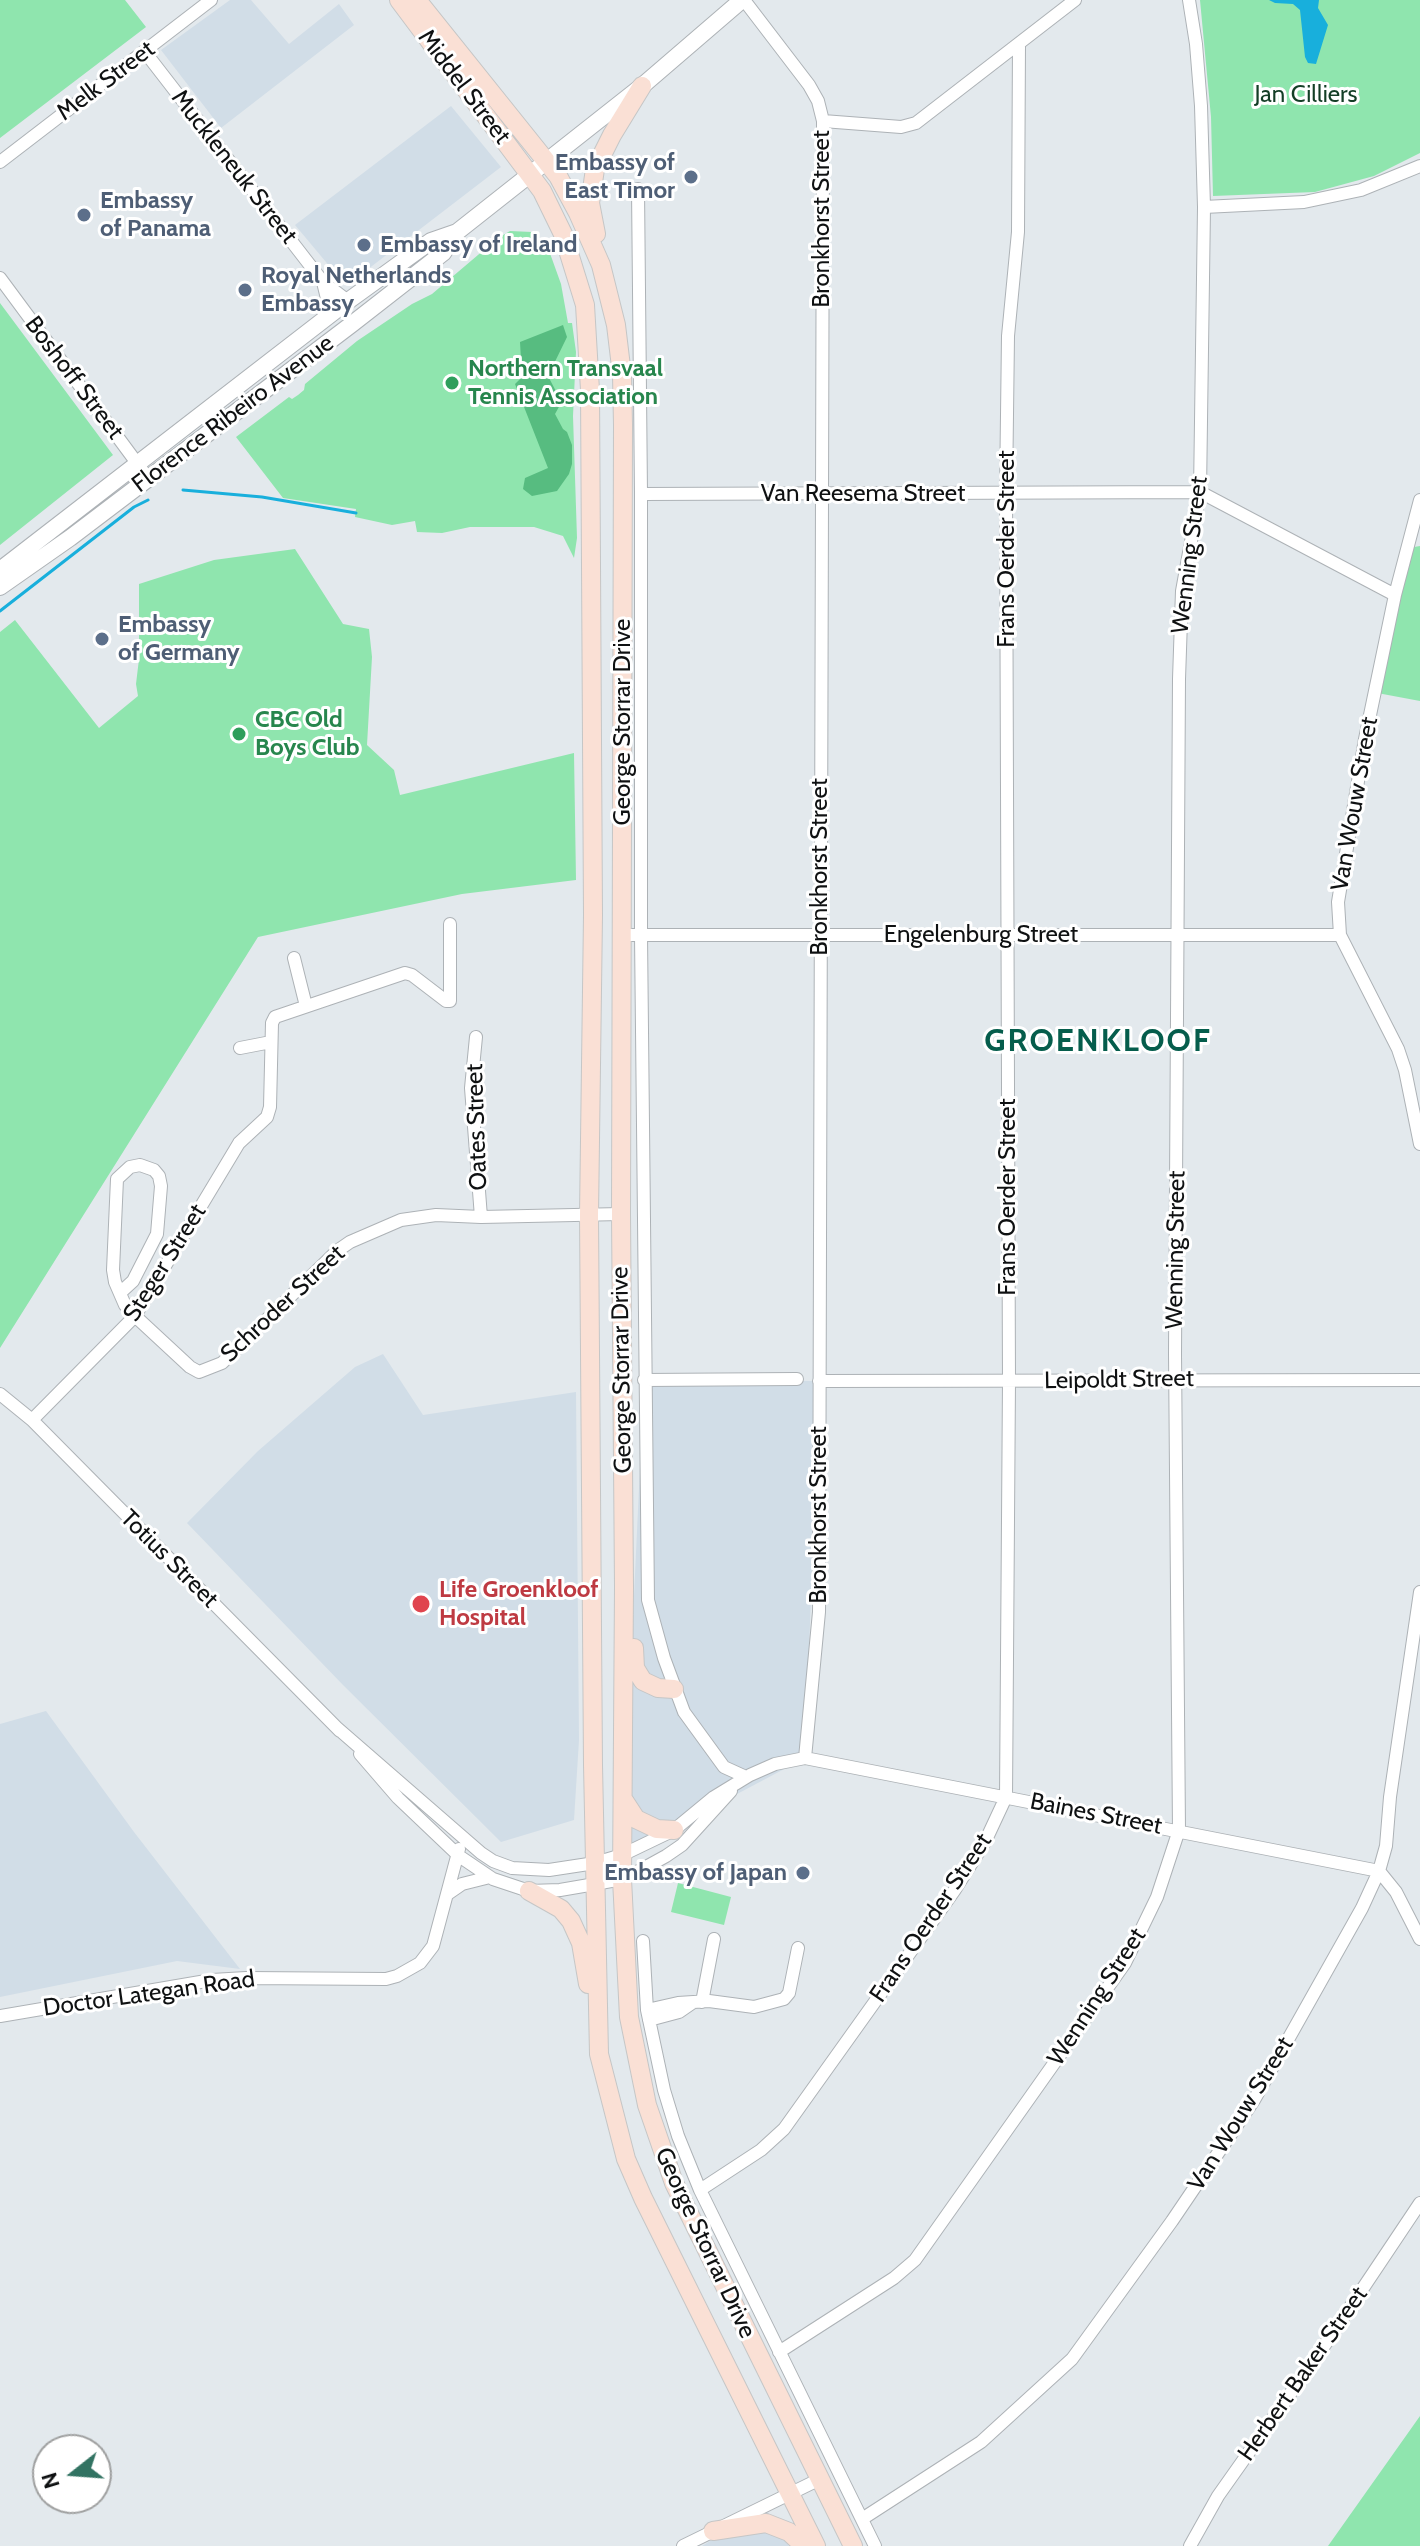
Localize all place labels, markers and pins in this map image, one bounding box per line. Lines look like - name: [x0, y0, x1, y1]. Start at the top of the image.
- place label: Embassy of East Timor: [555, 149, 675, 205]
- marker: Embassy of East Timor: [682, 168, 700, 186]
- place label: Embassy of Panama: [100, 187, 211, 243]
- marker: Embassy of Panama: [75, 206, 93, 224]
- place label: Embassy of Ireland: [380, 231, 578, 259]
- marker: Embassy of Ireland: [355, 236, 373, 254]
- place label: Royal Netherlands Embassy: [261, 262, 451, 318]
- marker: Royal Netherlands Embassy: [236, 281, 254, 299]
- place label: Northern Transvaal Tennis Association: [468, 355, 663, 411]
- marker: Northern Transvaal Tennis Association: [443, 374, 461, 392]
- place label: Embassy of Germany: [118, 611, 240, 667]
- marker: Embassy of Germany: [93, 630, 111, 648]
- place label: CBC Old Boys Club: [255, 706, 360, 762]
- marker: CBC Old Boys Club: [230, 725, 248, 743]
- place label: Life Groenkloof Hospital: [439, 1576, 599, 1632]
- marker: Life Groenkloof Hospital: [410, 1593, 432, 1615]
- place label: Embassy of Japan: [604, 1859, 787, 1887]
- marker: Embassy of Japan: [794, 1864, 812, 1882]

